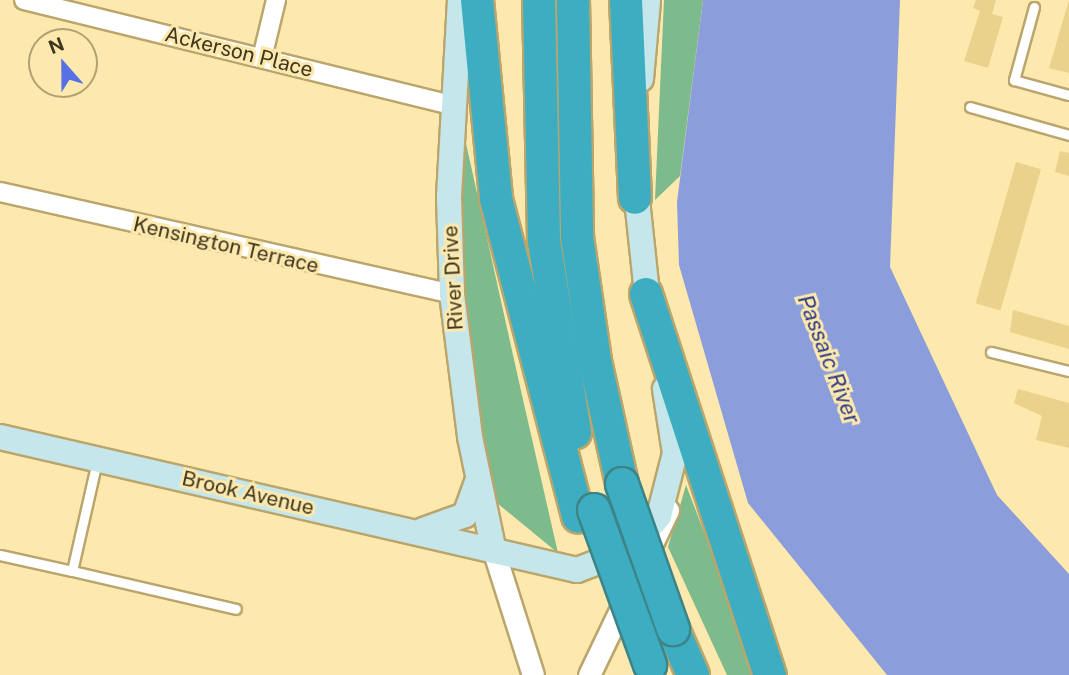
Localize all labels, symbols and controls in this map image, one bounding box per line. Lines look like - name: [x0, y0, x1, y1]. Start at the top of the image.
- street label: Ackerson Place: [162, 21, 316, 83]
- north arrow: [28, 28, 98, 98]
- text: N: [45, 32, 67, 58]
- street label: Kensington Terrace: [131, 211, 321, 279]
- street label: River Drive: [438, 225, 468, 331]
- water label: Passaic River: [792, 290, 866, 428]
- street label: Brook Avenue: [179, 466, 317, 520]

